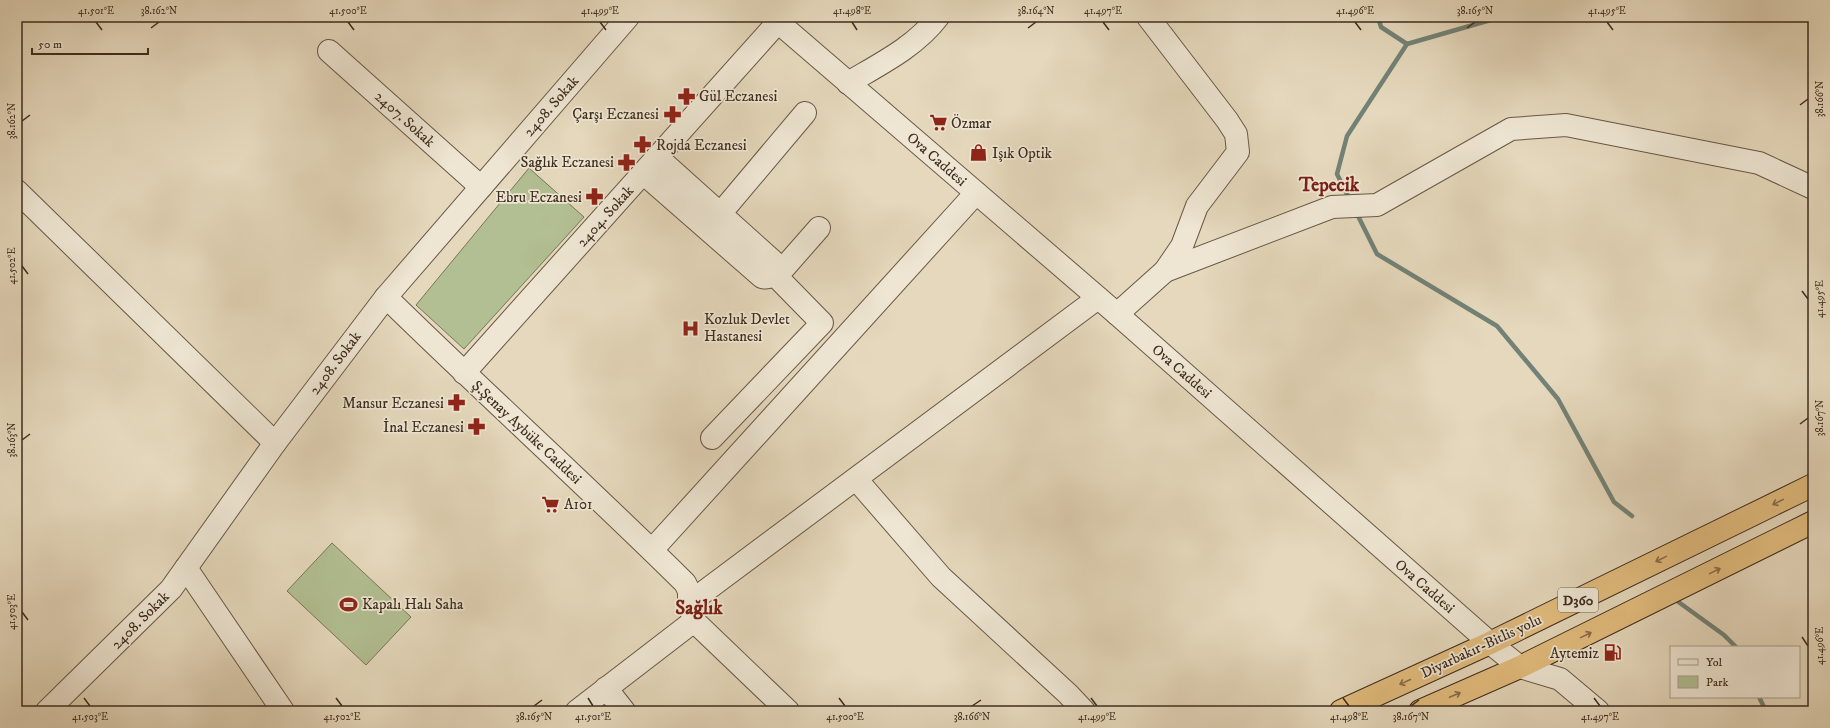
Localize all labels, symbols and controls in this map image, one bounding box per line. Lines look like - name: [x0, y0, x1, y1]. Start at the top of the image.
- text: 41.501°E: [78, 5, 114, 17]
- text: 38.162°N: [141, 5, 177, 17]
- text: 41.500°E: [329, 5, 367, 17]
- text: 41.499°E: [581, 5, 619, 17]
- text: 41.498°E: [833, 5, 871, 17]
- text: 38.164°N: [1017, 5, 1055, 17]
- text: 41.497°E: [1084, 5, 1122, 17]
- text: 41.496°E: [1336, 5, 1374, 17]
- text: 38.165°N: [1457, 5, 1493, 17]
- text: 41.495°E: [1588, 5, 1626, 17]
- scale bar: [32, 30, 148, 56]
- text: 50 m: [38, 37, 62, 52]
- street label: 2408. Sokak: [520, 71, 583, 141]
- text: 38.166°N: [1814, 81, 1826, 117]
- pharmacy icon: Gül Eczanesi: [676, 86, 696, 106]
- street label: 2407. Sokak: [370, 87, 439, 152]
- place label: Gül Eczanesi: [699, 87, 777, 106]
- text: 38.162°N: [6, 103, 18, 139]
- pharmacy icon: Çarşı Eczanesi: [662, 104, 682, 124]
- place label: Çarşı Eczanesi: [572, 105, 659, 124]
- supermarket icon: Özmar: [928, 113, 948, 133]
- place label: Özmar: [951, 114, 992, 133]
- street label: Ova Caddesi: [903, 128, 971, 191]
- pharmacy icon: Rojda Eczanesi: [633, 135, 653, 155]
- place label: Rojda Eczanesi: [656, 136, 747, 155]
- shop icon: Işık Optik: [969, 143, 989, 163]
- place label: Işık Optik: [992, 144, 1053, 163]
- pharmacy icon: Sağlık Eczanesi: [617, 152, 637, 172]
- place label: Sağlık Eczanesi: [521, 153, 614, 172]
- district label: Tepecik: [1298, 174, 1360, 197]
- street label: 2404. Sokak: [573, 181, 638, 251]
- pharmacy icon: Ebru Eczanesi: [585, 187, 605, 207]
- place label: Ebru Eczanesi: [496, 188, 582, 207]
- text: 41.502°E: [6, 247, 18, 285]
- text: 41.495°E: [1814, 280, 1826, 318]
- place label: Kozluk Devlet Hastanesi: [704, 310, 790, 346]
- hospital icon: Kozluk Devlet Hastanesi: [681, 318, 701, 338]
- street label: 2408. Sokak: [305, 327, 366, 399]
- street label: Ova Caddesi: [1148, 340, 1216, 403]
- street label: Ş.Şenay Aybüke Caddesi: [468, 376, 586, 488]
- pharmacy icon: Mansur Eczanesi: [447, 393, 467, 413]
- place label: Mansur Eczanesi: [342, 394, 444, 413]
- text: 38.167°N: [1814, 400, 1826, 436]
- pharmacy icon: İnal Eczanesi: [467, 417, 487, 437]
- place label: İnal Eczanesi: [383, 418, 464, 437]
- text: 38.163°N: [6, 422, 18, 458]
- supermarket icon: A101: [541, 494, 561, 514]
- place label: A101: [564, 495, 593, 514]
- one-way arrow: [1772, 499, 1784, 506]
- street label: Ova Caddesi: [1391, 555, 1459, 618]
- one-way arrow: [1656, 556, 1668, 563]
- one-way arrow: [1709, 567, 1721, 574]
- street label: 2408. Sokak: [107, 587, 174, 653]
- road number: D360: [1558, 588, 1598, 612]
- text: 41.503°E: [6, 594, 18, 630]
- sports icon: Kapalı Halı Saha: [339, 594, 359, 614]
- place label: Kapalı Halı Saha: [362, 595, 464, 614]
- district label: Sağlık: [675, 597, 723, 620]
- street label: Diyarbakır-Bitlis yolu: [1418, 610, 1545, 683]
- text: 41.496°E: [1814, 627, 1826, 665]
- one-way arrow: [1580, 631, 1592, 638]
- fuel station icon: Aytemiz: [1602, 643, 1622, 663]
- place label: Aytemiz: [1550, 644, 1599, 663]
- legend: [1670, 646, 1800, 698]
- text: Yol: [1706, 655, 1723, 670]
- text: Park: [1706, 675, 1728, 690]
- one-way arrow: [1400, 679, 1412, 686]
- one-way arrow: [1449, 691, 1461, 699]
- text: 41.503°E: [72, 711, 108, 723]
- text: 41.502°E: [323, 711, 361, 723]
- text: 38.165°N: [516, 711, 552, 723]
- text: 41.501°E: [575, 711, 611, 723]
- text: 41.500°E: [826, 711, 864, 723]
- text: 38.166°N: [954, 711, 990, 723]
- text: 41.499°E: [1078, 711, 1116, 723]
- text: 41.498°E: [1330, 711, 1368, 723]
- text: 38.167°N: [1393, 711, 1429, 723]
- text: 41.497°E: [1581, 711, 1619, 723]

